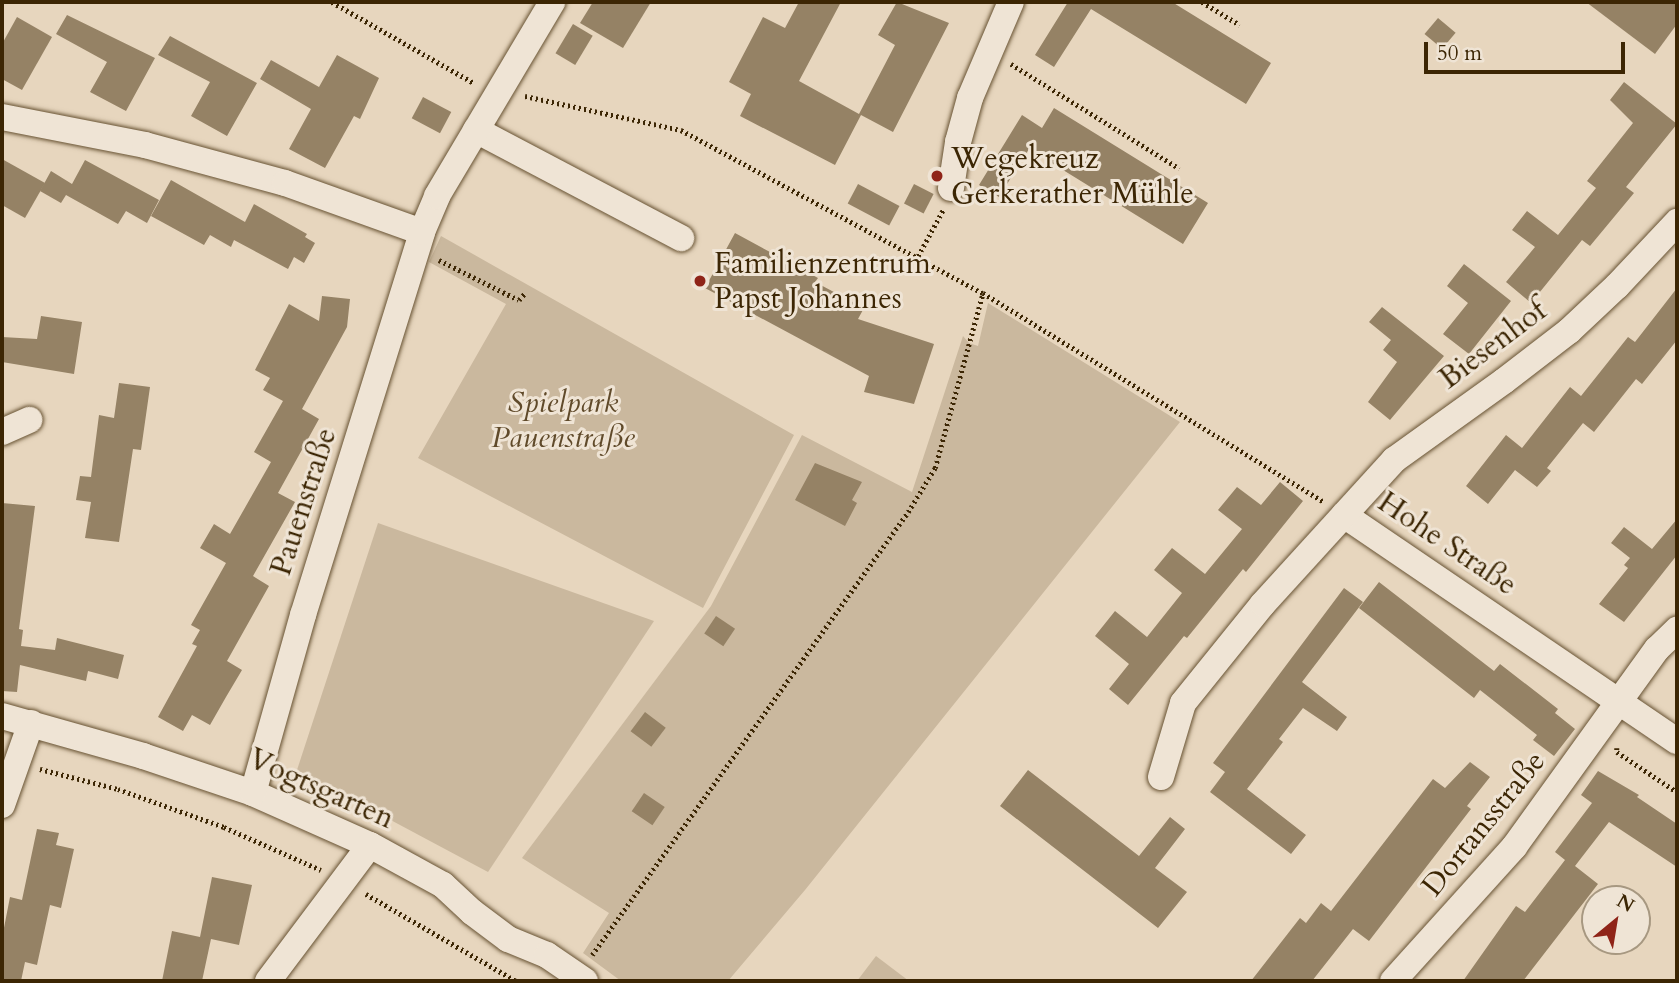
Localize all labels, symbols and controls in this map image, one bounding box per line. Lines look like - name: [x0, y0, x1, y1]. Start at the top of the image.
- scale bar: [1427, 28, 1628, 72]
- text: 50 m: [1437, 39, 1482, 68]
- place label: Wegekreuz Gerkerather Mühle: [951, 141, 1194, 212]
- marker: Wegekreuz Gerkerather Mühle: [929, 168, 945, 184]
- place label: Familienzentrum Papst Johannes: [714, 246, 931, 316]
- marker: Familienzentrum Papst Johannes: [692, 273, 708, 289]
- street label: Biesenhof: [1432, 293, 1554, 397]
- park label: Spielpark Pauenstraße: [491, 385, 635, 456]
- street label: Pauenstraße: [263, 424, 345, 580]
- street label: Hohe Straße: [1371, 485, 1523, 603]
- street label: Vogtsgarten: [243, 741, 399, 837]
- street label: Dortansstraße: [1415, 744, 1553, 904]
- north arrow: [1581, 885, 1651, 955]
- text: N: [1612, 888, 1639, 919]

